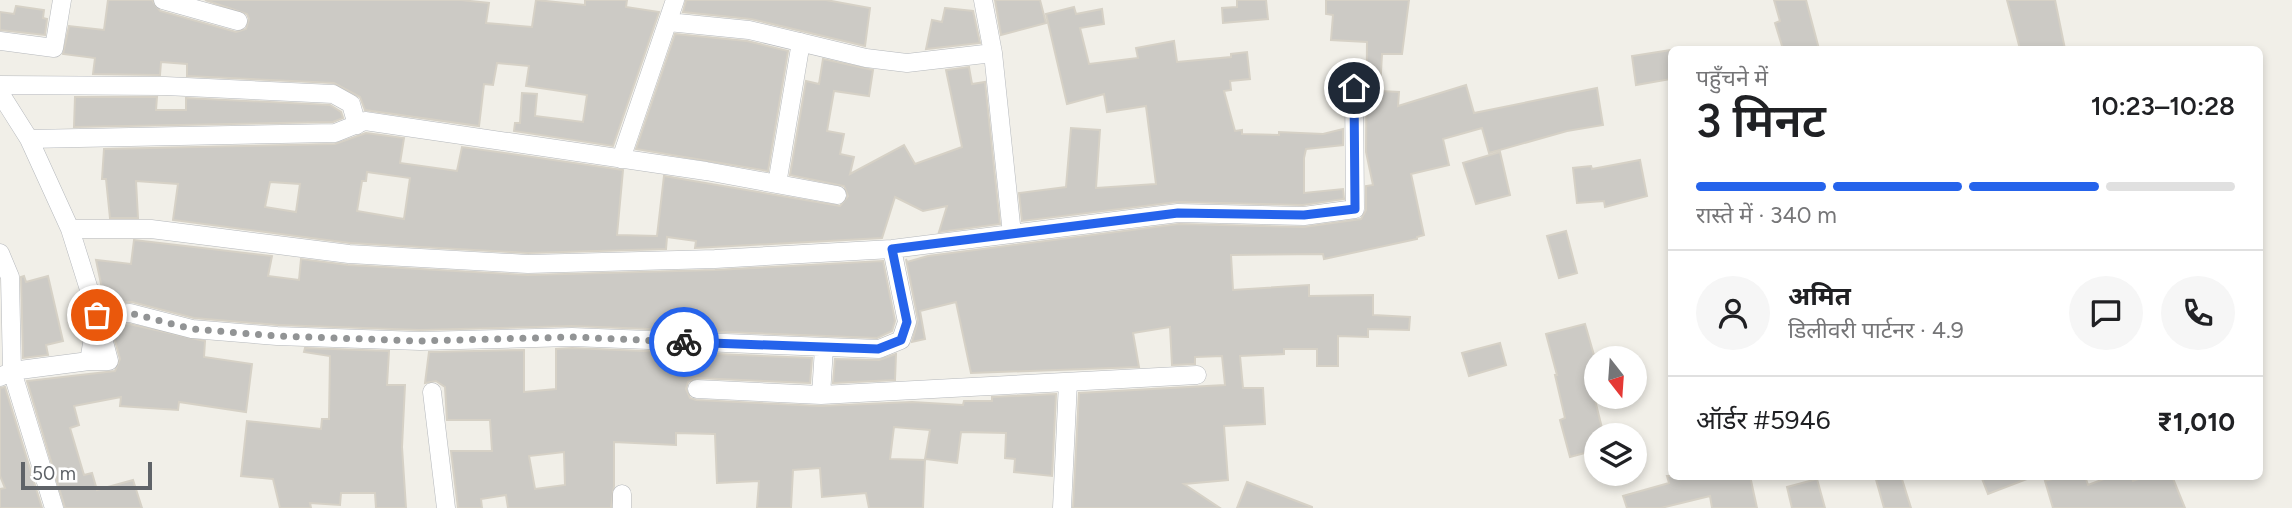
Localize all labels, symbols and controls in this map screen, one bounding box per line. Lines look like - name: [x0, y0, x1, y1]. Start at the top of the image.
- pin: [1324, 58, 1384, 118]
- text: पहुँचने में: [1696, 64, 1768, 92]
- icon: home: [1335, 69, 1373, 107]
- text: 10:23–10:28: [2091, 90, 2235, 122]
- text: 3 मिनट: [1696, 93, 1826, 149]
- text: रास्ते में · 340 m: [1696, 201, 1837, 229]
- button: person: [1696, 276, 1770, 350]
- button: chat: [2069, 276, 2143, 350]
- button: phone: [2161, 276, 2235, 350]
- text: अमित: [1788, 280, 1851, 312]
- pin: [67, 285, 127, 345]
- icon: bag: [78, 296, 116, 334]
- courier: [649, 307, 719, 377]
- text: डिलीवरी पार्टनर · 4.9: [1788, 316, 1964, 344]
- icon: bike: [665, 323, 703, 361]
- north arrow: [1584, 346, 1647, 410]
- map controls: [1584, 346, 1647, 486]
- text: ऑर्डर #5946: [1696, 404, 1830, 436]
- text: ₹1,010: [2157, 406, 2235, 438]
- button: layers: [1584, 423, 1647, 486]
- scale bar: [21, 459, 152, 491]
- text: 50 m: [32, 462, 76, 485]

